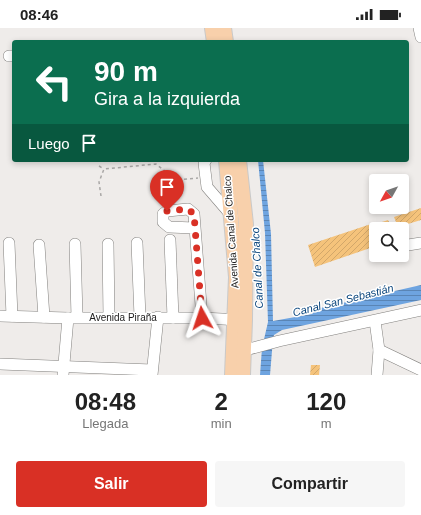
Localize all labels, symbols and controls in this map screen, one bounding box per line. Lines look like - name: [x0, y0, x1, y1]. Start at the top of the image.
- text: 08:46: [20, 6, 58, 23]
- icon: left: [28, 56, 80, 108]
- text: 90 m: [94, 56, 158, 87]
- text: Gira a la izquierda: [94, 89, 240, 109]
- icon: arrive: [78, 132, 100, 154]
- text: Luego: [28, 135, 70, 152]
- pin: [150, 170, 184, 211]
- north arrow: [369, 174, 409, 214]
- map controls: [369, 174, 409, 262]
- street label: Avenida Canal de Chalco: [222, 175, 240, 289]
- icon: arrive: [156, 176, 178, 198]
- button: search: [369, 222, 409, 262]
- water label: Canal de Chalco: [249, 227, 265, 309]
- water label: Canal San Sebastián: [291, 282, 395, 318]
- position arrow: [181, 297, 223, 339]
- street label: Avenida Piraña: [89, 312, 157, 323]
- text: 08:48: [75, 388, 136, 415]
- text: 2: [214, 388, 228, 415]
- text: 120: [306, 388, 346, 415]
- text: Llegada: [82, 416, 128, 431]
- text: min: [211, 416, 232, 431]
- text: m: [321, 416, 332, 431]
- button: Salir: [16, 461, 207, 507]
- button: Compartir: [215, 461, 405, 507]

